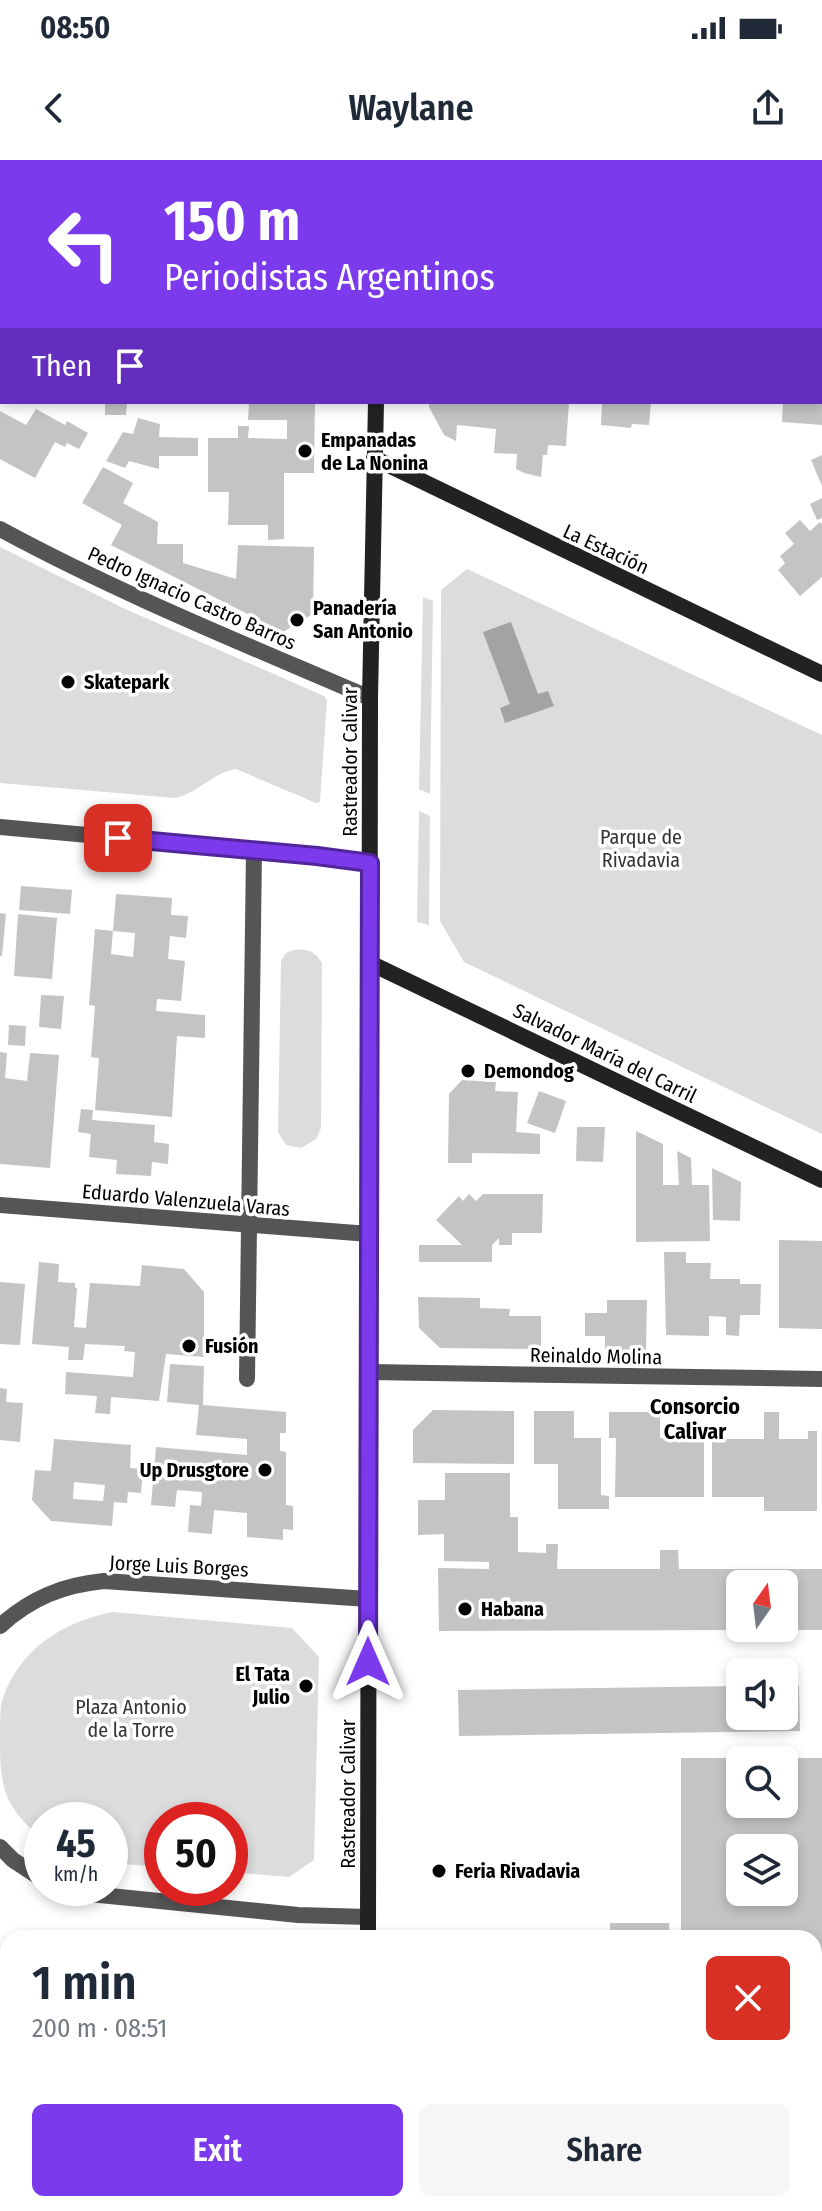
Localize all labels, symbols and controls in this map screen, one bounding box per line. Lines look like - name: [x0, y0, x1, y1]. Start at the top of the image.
- text: 08:50: [40, 10, 110, 46]
- icon: back: [32, 86, 76, 130]
- text: Waylane: [348, 86, 474, 130]
- icon: share: [746, 86, 790, 130]
- text: 150 m: [164, 188, 300, 255]
- icon: left: [32, 192, 136, 296]
- text: Periodistas Argentinos: [164, 256, 495, 300]
- icon: arrive: [108, 344, 152, 388]
- text: Then: [32, 348, 92, 384]
- place label: Empanadas de La Nonina: [321, 428, 428, 475]
- marker: Empanadas de La Nonina: [296, 442, 314, 460]
- street label: La Estación: [559, 519, 653, 579]
- street label: Pedro Ignacio Castro Barros: [84, 541, 300, 655]
- place label: Panadería San Antonio: [313, 596, 413, 643]
- marker: Panadería San Antonio: [288, 611, 306, 629]
- place label: Skatepark: [84, 670, 170, 694]
- marker: Skatepark: [59, 673, 77, 691]
- street label: Rastreador Calivar: [338, 687, 362, 837]
- pin: [84, 804, 152, 872]
- icon: arrive: [96, 816, 140, 860]
- park label: Parque de Rivadavia: [600, 825, 682, 872]
- street label: Salvador María del Carril: [509, 998, 701, 1108]
- place label: Demondog: [484, 1059, 574, 1083]
- marker: Demondog: [459, 1062, 477, 1080]
- street label: Eduardo Valenzuela Varas: [81, 1179, 291, 1221]
- place label: Fusión: [205, 1334, 259, 1358]
- marker: Fusión: [180, 1337, 198, 1355]
- street label: Reinaldo Molina: [530, 1343, 662, 1369]
- district label: Consorcio Calivar: [650, 1393, 740, 1445]
- place label: Up Drusgtore: [140, 1458, 249, 1482]
- marker: Up Drusgtore: [256, 1461, 274, 1479]
- street label: Jorge Luis Borges: [109, 1550, 249, 1582]
- north arrow: [726, 1570, 798, 1642]
- map controls: [726, 1570, 798, 1906]
- place label: Habana: [481, 1597, 544, 1621]
- marker: Habana: [456, 1600, 474, 1618]
- position arrow: [326, 1620, 410, 1704]
- button: sound: [726, 1658, 798, 1730]
- place label: El Tata Julio: [236, 1662, 290, 1709]
- marker: El Tata Julio: [297, 1677, 315, 1695]
- park label: Plaza Antonio de la Torre: [75, 1695, 187, 1742]
- street label: Rastreador Calivar: [336, 1719, 360, 1869]
- button: search: [726, 1746, 798, 1818]
- speed limit sign: 50: [144, 1802, 248, 1906]
- text: 45: [56, 1820, 96, 1868]
- button: layers: [726, 1834, 798, 1906]
- place label: Feria Rivadavia: [455, 1859, 580, 1883]
- text: km/h: [54, 1862, 98, 1886]
- marker: Feria Rivadavia: [430, 1862, 448, 1880]
- text: 1 min: [32, 1954, 137, 2012]
- button: close: [706, 1956, 790, 2040]
- text: 200 m · 08:51: [32, 2013, 167, 2044]
- button: Exit: [32, 2104, 403, 2196]
- button: Share: [419, 2104, 790, 2196]

